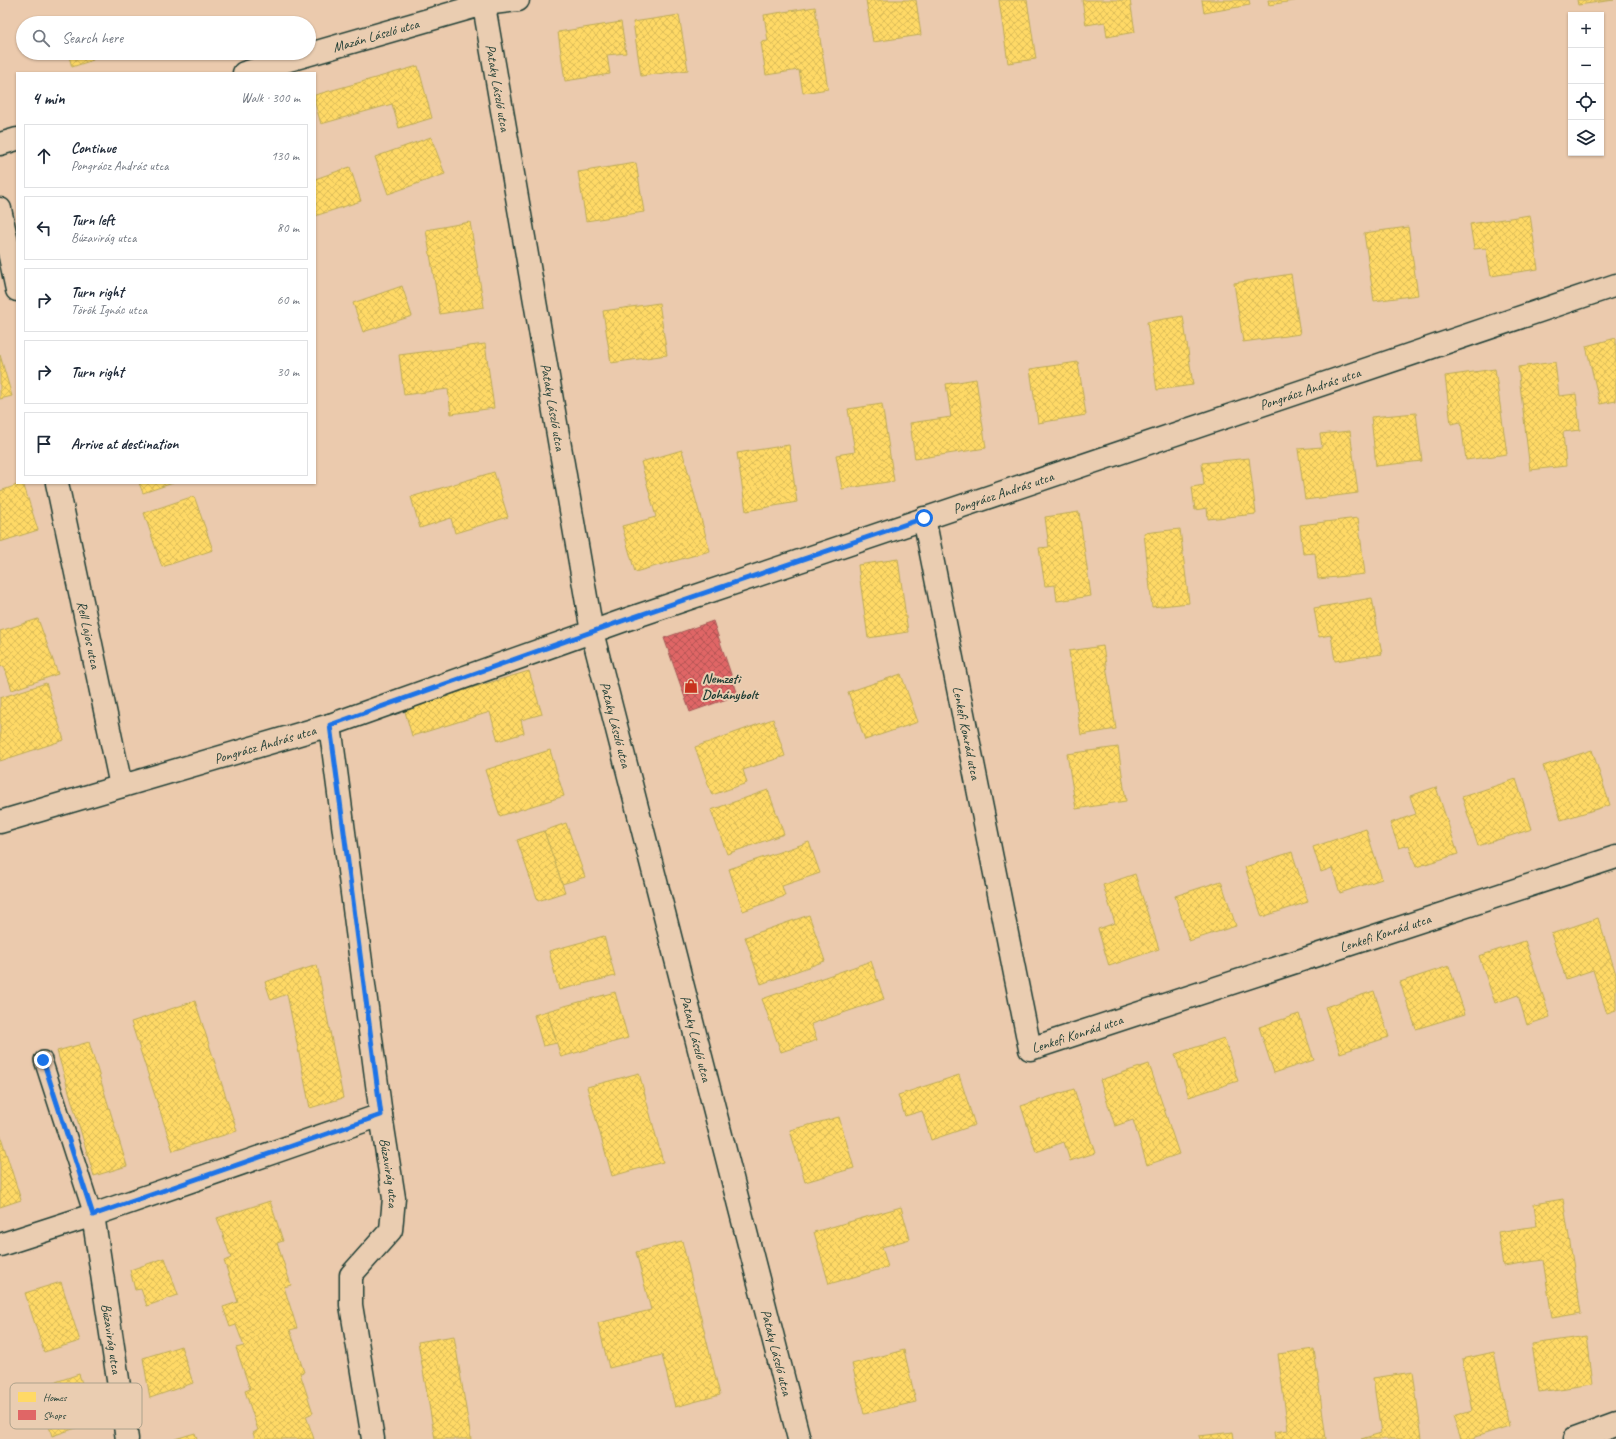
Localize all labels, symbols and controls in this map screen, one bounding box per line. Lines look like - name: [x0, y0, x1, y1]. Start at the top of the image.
- map controls: [1568, 12, 1604, 156]
- button: +: [1568, 12, 1604, 48]
- street label: Mazán László utca: [331, 14, 422, 56]
- search box: [16, 16, 316, 60]
- icon: search: [30, 27, 52, 49]
- text: Search here: [62, 29, 123, 48]
- street label: Pataky László utca: [482, 43, 514, 134]
- button: −: [1568, 48, 1604, 84]
- button: locate: [1568, 84, 1604, 120]
- text: 4 min: [32, 88, 65, 109]
- text: Walk · 300 m: [241, 90, 300, 106]
- button: layers: [1568, 120, 1604, 156]
- text: Continue: [71, 139, 116, 158]
- icon: ahead: [33, 145, 55, 167]
- text: 130 m: [271, 148, 299, 164]
- text: Pongrácz András utca: [71, 158, 169, 174]
- text: Turn left: [71, 211, 114, 230]
- icon: left: [33, 217, 55, 239]
- text: 80 m: [277, 220, 299, 236]
- text: Búzavirág utca: [71, 230, 136, 246]
- text: Turn right: [71, 283, 124, 302]
- icon: right: [33, 289, 55, 311]
- text: 60 m: [277, 292, 299, 308]
- text: Török Ignác utca: [71, 302, 147, 318]
- icon: right: [33, 361, 55, 383]
- street label: Pataky László utca: [537, 362, 569, 453]
- text: Turn right: [71, 363, 124, 382]
- street label: Pongrácz András utca: [1257, 363, 1364, 413]
- text: 30 m: [277, 364, 299, 380]
- icon: arrive: [33, 433, 55, 455]
- text: Arrive at destination: [71, 435, 178, 454]
- street label: Pongrácz András utca: [950, 467, 1057, 517]
- route start: [915, 509, 933, 527]
- street label: Rell Lajos utca: [74, 599, 105, 671]
- place label: Nemzeti Dohánybolt: [702, 670, 760, 703]
- shop icon: Nemzeti Dohánybolt: [683, 678, 699, 694]
- street label: Pataky László utca: [597, 680, 635, 771]
- street label: Lenkefi Konrád utca: [949, 685, 985, 782]
- street label: Pongrácz András utca: [212, 721, 319, 767]
- street label: Lenkefi Konrád utca: [1337, 909, 1434, 956]
- street label: Pataky László utca: [677, 994, 716, 1085]
- street label: Lenkefi Konrád utca: [1029, 1010, 1126, 1056]
- route end: [34, 1051, 52, 1069]
- street label: Búzavirág utca: [376, 1137, 403, 1210]
- street label: Búzavirág utca: [98, 1302, 126, 1376]
- street label: Pataky László utca: [758, 1308, 796, 1398]
- legend: [10, 1383, 142, 1429]
- text: Homes: [43, 1390, 68, 1404]
- text: Shops: [43, 1408, 67, 1422]

